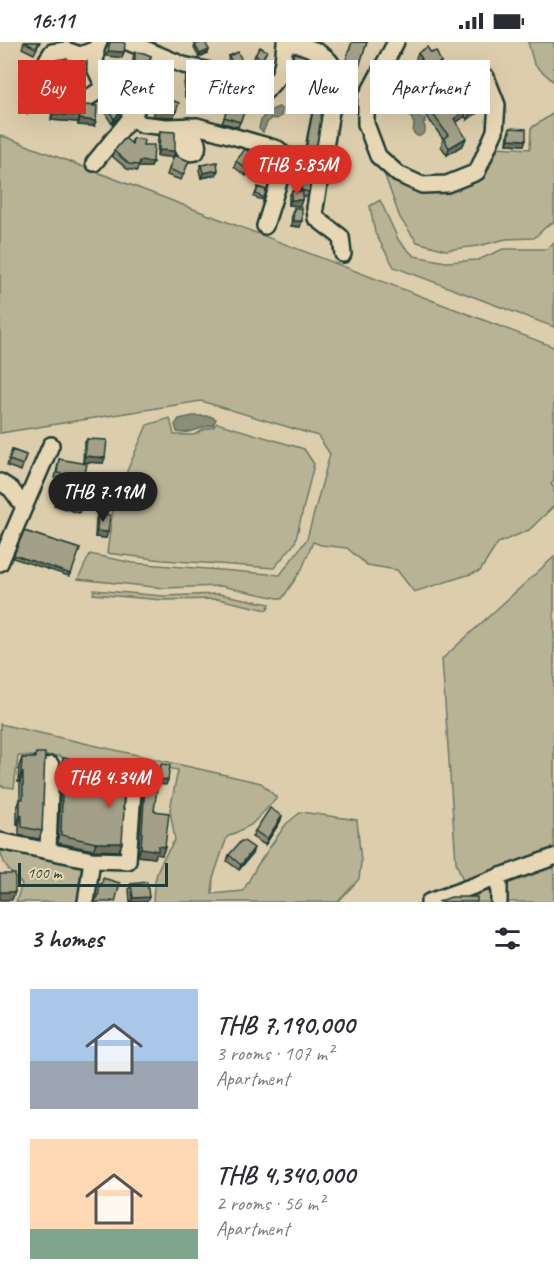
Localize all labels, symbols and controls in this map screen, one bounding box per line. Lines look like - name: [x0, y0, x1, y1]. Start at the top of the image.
- text: 16:11: [30, 7, 74, 35]
- chip: Buy: [18, 60, 86, 114]
- chip: Rent: [98, 60, 174, 114]
- chip: Filters: [186, 60, 274, 114]
- chip: New: [286, 60, 358, 114]
- chip: Apartment: [370, 60, 490, 114]
- pin: THB 5.85M: [228, 145, 366, 196]
- text: THB 5.85M: [257, 152, 337, 177]
- pin: THB 7.19M: [34, 472, 172, 523]
- text: THB 7.19M: [62, 479, 144, 504]
- pin: THB 4.34M: [40, 758, 178, 809]
- text: THB 4.34M: [68, 765, 150, 790]
- scale bar: [18, 860, 168, 888]
- text: 100 m: [27, 863, 61, 883]
- text: 3 homes: [30, 922, 103, 955]
- icon: filters: [491, 922, 524, 955]
- text: THB 7,190,000: [216, 1008, 354, 1041]
- icon: home: [78, 1013, 150, 1085]
- text: 3 rooms · 107 m²: [216, 1041, 333, 1066]
- text: Apartment: [216, 1066, 289, 1091]
- text: THB 4,340,000: [216, 1158, 355, 1191]
- icon: home: [78, 1163, 150, 1235]
- text: 2 rooms · 56 m²: [216, 1191, 324, 1216]
- text: Apartment: [216, 1216, 289, 1241]

